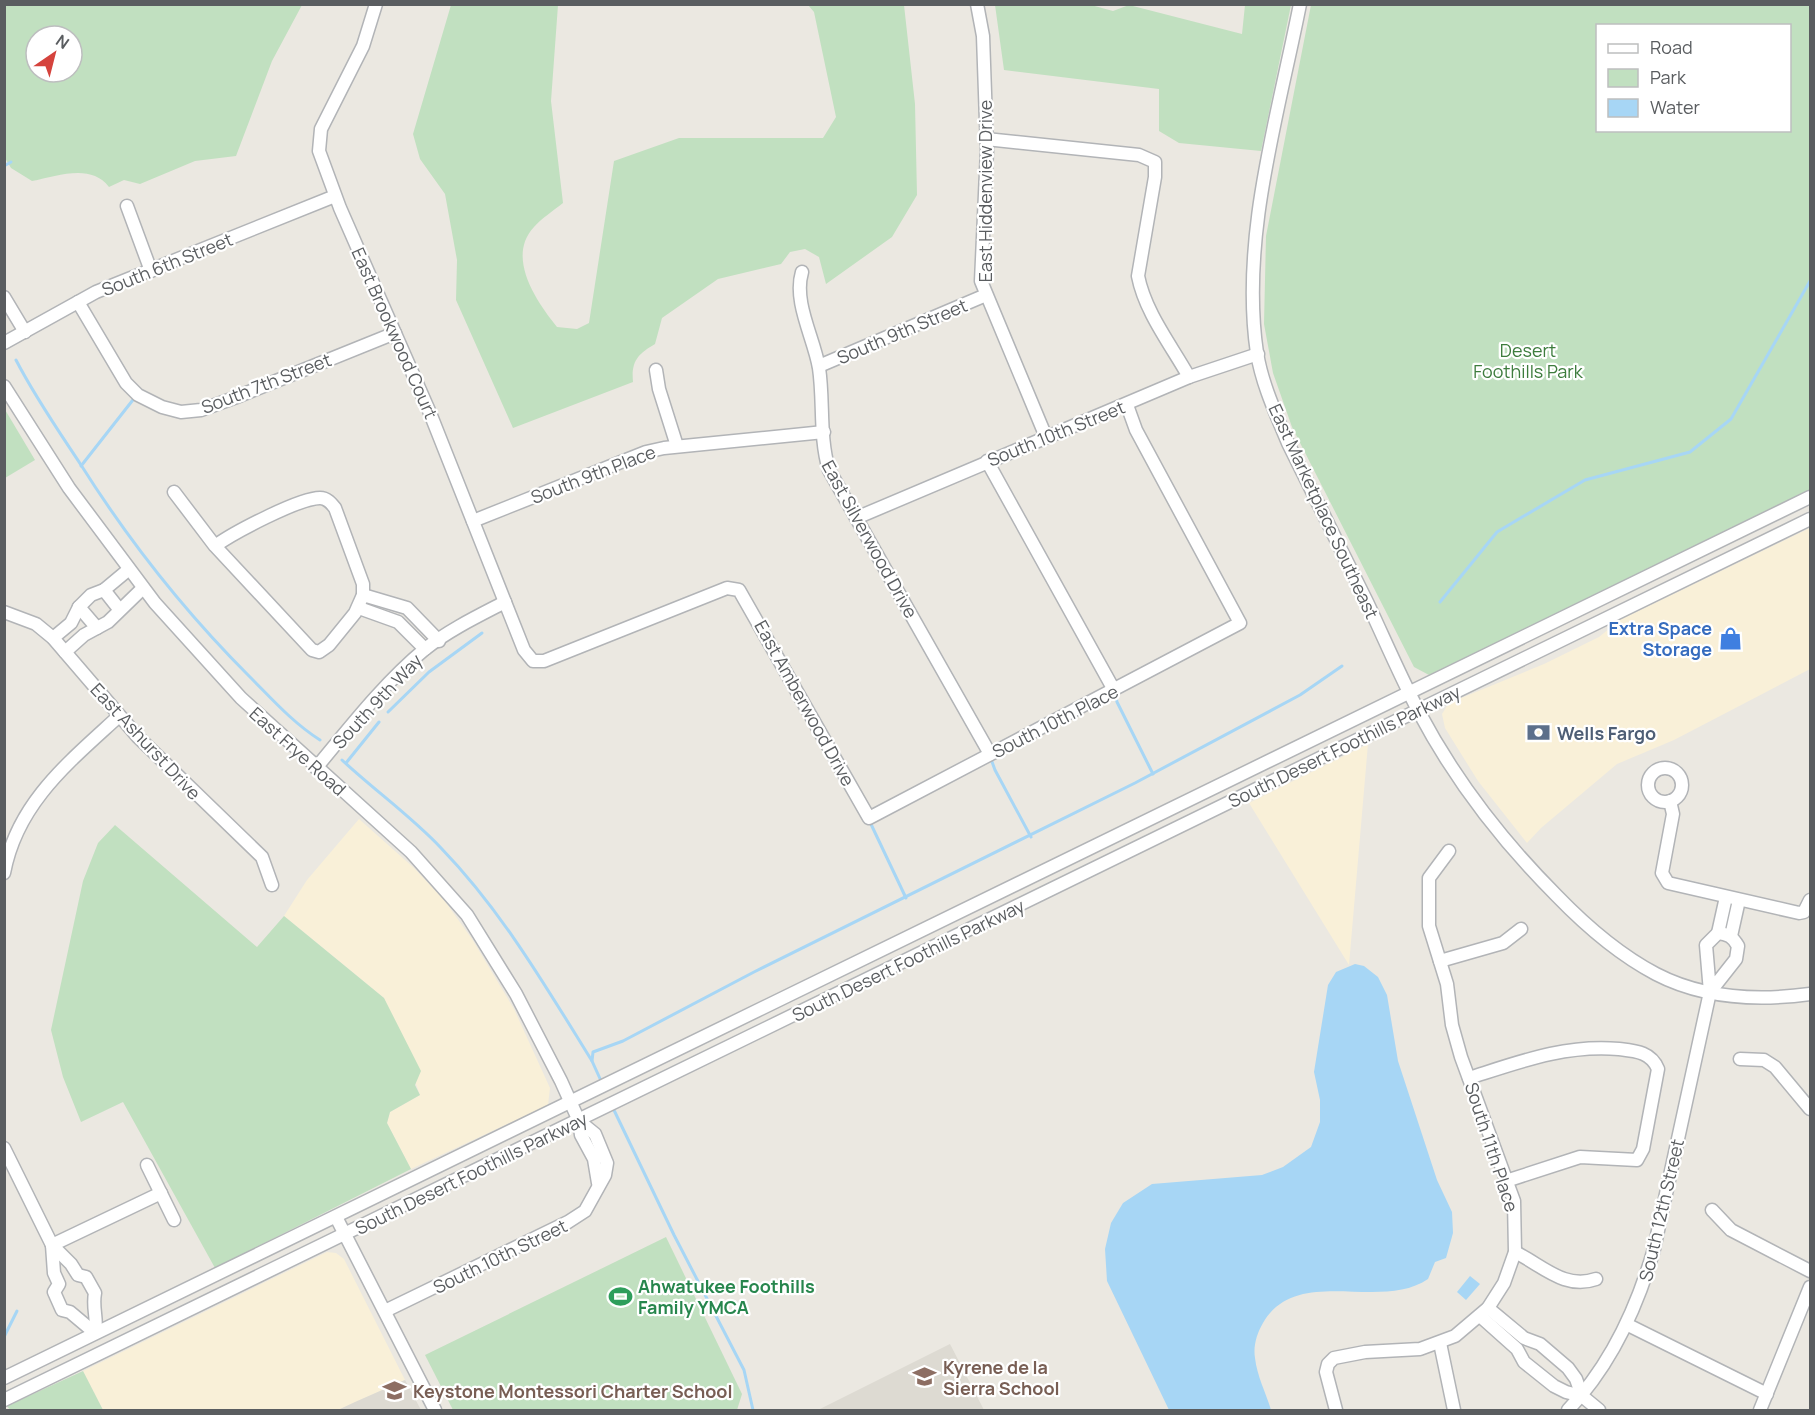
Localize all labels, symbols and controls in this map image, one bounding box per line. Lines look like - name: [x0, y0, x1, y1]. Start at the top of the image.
- north arrow: [24, 24, 84, 84]
- legend: [1596, 24, 1791, 132]
- text: N: [52, 29, 74, 54]
- text: Road: [1650, 35, 1693, 59]
- text: Park: [1650, 65, 1687, 89]
- text: Water: [1650, 95, 1700, 119]
- street label: East Hiddenview Drive: [973, 100, 997, 282]
- street label: South 6th Street: [98, 227, 236, 301]
- street label: East Brookwood Court: [346, 244, 444, 422]
- street label: South 9th Street: [833, 293, 971, 369]
- park label: Desert Foothills Park: [1473, 338, 1584, 383]
- street label: South 7th Street: [198, 347, 334, 419]
- street label: South 10th Street: [984, 394, 1128, 472]
- street label: East Marketplace Southeast: [1264, 400, 1384, 622]
- street label: South 9th Place: [527, 439, 659, 509]
- street label: East Silverwood Drive: [817, 456, 923, 622]
- street label: East Amberwood Drive: [749, 616, 861, 790]
- place label: Extra Space Storage: [1609, 616, 1712, 661]
- shop icon: Extra Space Storage: [1717, 625, 1743, 651]
- street label: South 9th Way: [327, 648, 428, 754]
- street label: East Ashurst Drive: [86, 678, 206, 804]
- street label: South 10th Place: [988, 679, 1122, 763]
- street label: South Desert Foothills Parkway: [1224, 679, 1465, 813]
- street label: East Frye Road: [245, 701, 351, 801]
- bank icon: Wells Fargo: [1526, 720, 1552, 746]
- place label: Wells Fargo: [1557, 721, 1656, 745]
- street label: South Desert Foothills Parkway: [788, 893, 1029, 1027]
- street label: South 11th Place: [1460, 1079, 1524, 1215]
- street label: South Desert Foothills Parkway: [351, 1106, 592, 1240]
- street label: South 12th Street: [1633, 1136, 1689, 1284]
- street label: South 10th Street: [429, 1213, 571, 1299]
- place label: Ahwatukee Foothills Family YMCA: [638, 1274, 815, 1319]
- sports icon: Ahwatukee Foothills Family YMCA: [607, 1283, 633, 1309]
- place label: Kyrene de la Sierra School: [943, 1355, 1060, 1400]
- school or university icon: Kyrene de la Sierra School: [912, 1364, 938, 1390]
- school or university icon: Keystone Montessori Charter School: [382, 1378, 408, 1404]
- place label: Keystone Montessori Charter School: [413, 1379, 733, 1403]

